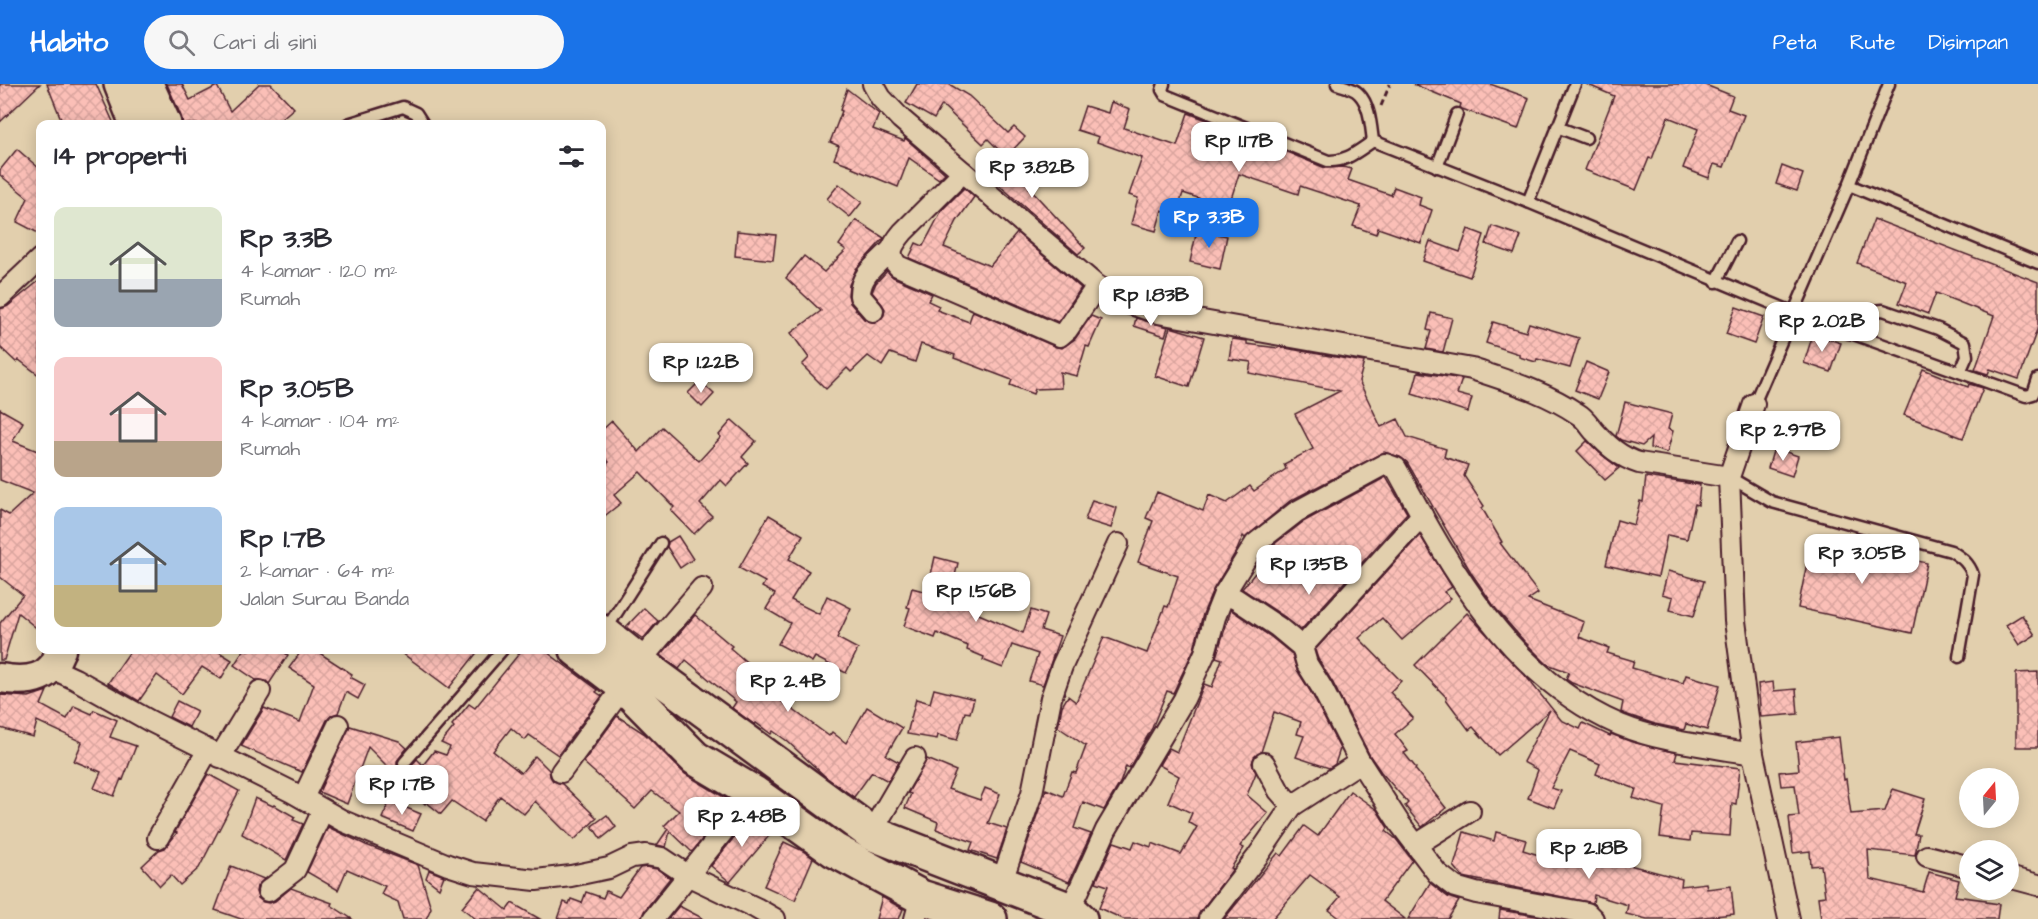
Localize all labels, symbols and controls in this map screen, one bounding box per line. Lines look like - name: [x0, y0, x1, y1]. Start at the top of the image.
- search box: [144, 15, 564, 69]
- text: Habito: [30, 23, 108, 62]
- icon: search: [165, 26, 198, 59]
- text: Cari di sini: [213, 27, 316, 58]
- text: Peta: [1773, 28, 1817, 57]
- text: Rute: [1850, 28, 1895, 57]
- text: Disimpan: [1928, 28, 2008, 57]
- pin: Rp 1.17B: [1177, 122, 1301, 173]
- text: Rp 1.17B: [1205, 127, 1273, 155]
- text: 14 properti: [54, 138, 186, 174]
- icon: filters: [555, 140, 588, 173]
- pin: Rp 3.82B: [970, 148, 1094, 199]
- text: Rp 3.82B: [989, 153, 1075, 181]
- pin: Rp 3.3B: [1154, 198, 1264, 249]
- text: Rp 3.3B: [1174, 203, 1244, 231]
- text: Rp 3.3B: [240, 221, 332, 257]
- icon: home: [102, 231, 174, 303]
- text: 4 kamar · 120 m²: [240, 257, 397, 285]
- pin: Rp 1.83B: [1089, 276, 1213, 327]
- text: Rp 1.83B: [1113, 281, 1189, 309]
- text: Rumah: [240, 285, 300, 313]
- pin: Rp 2.02B: [1760, 302, 1884, 353]
- text: Rp 2.02B: [1779, 307, 1865, 335]
- pin: Rp 1.22B: [639, 343, 763, 394]
- text: Rp 1.22B: [663, 348, 739, 376]
- text: Rp 3.05B: [240, 371, 354, 407]
- icon: home: [102, 381, 174, 453]
- text: 4 kamar · 104 m²: [240, 407, 400, 435]
- pin: Rp 2.97B: [1721, 411, 1845, 462]
- text: Rp 2.97B: [1740, 416, 1826, 444]
- text: Rumah: [240, 435, 300, 463]
- text: Rp 1.7B: [240, 521, 325, 557]
- icon: home: [102, 531, 174, 603]
- pin: Rp 3.05B: [1800, 534, 1924, 585]
- text: Rp 3.05B: [1818, 539, 1906, 567]
- pin: Rp 1.35B: [1247, 545, 1371, 596]
- text: Rp 1.35B: [1270, 550, 1348, 578]
- text: 2 kamar · 64 m²: [240, 557, 395, 585]
- pin: Rp 1.56B: [914, 572, 1038, 623]
- text: Rp 1.56B: [936, 577, 1016, 605]
- text: Jalan Surau Banda: [240, 585, 409, 613]
- pin: Rp 2.4B: [733, 662, 843, 713]
- text: Rp 2.4B: [750, 667, 826, 695]
- pin: Rp 1.7B: [347, 765, 457, 816]
- north arrow: [1959, 768, 2019, 828]
- map controls: [1959, 768, 2019, 900]
- text: Rp 1.7B: [369, 770, 435, 798]
- pin: Rp 2.48B: [680, 797, 804, 848]
- text: Rp 2.48B: [698, 802, 786, 830]
- pin: Rp 2.18B: [1527, 829, 1651, 880]
- text: Rp 2.18B: [1550, 834, 1628, 862]
- button: layers: [1959, 840, 2019, 900]

